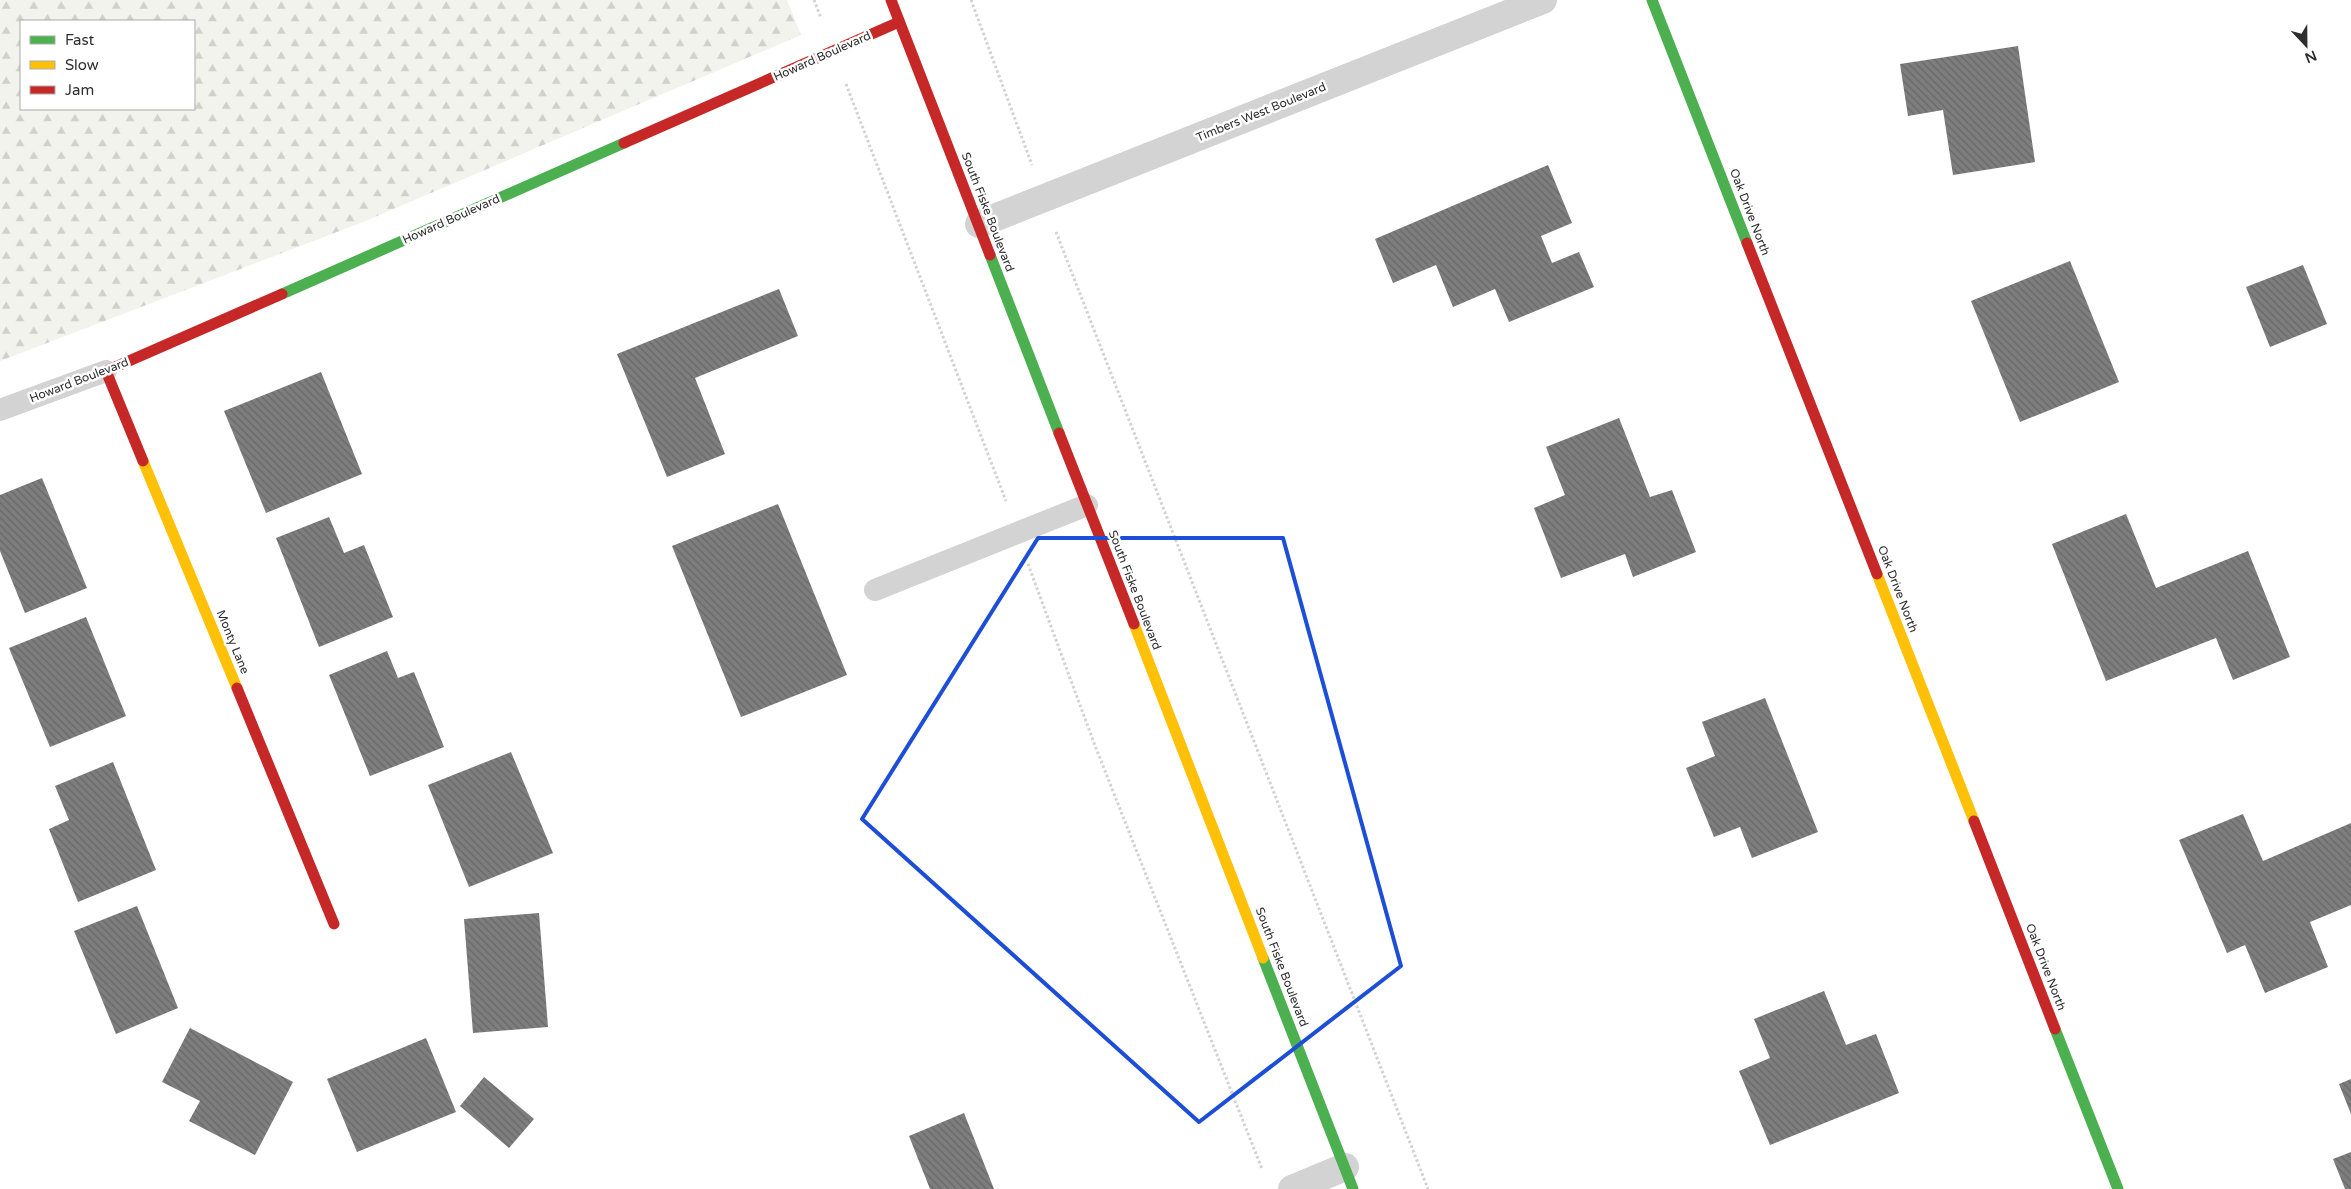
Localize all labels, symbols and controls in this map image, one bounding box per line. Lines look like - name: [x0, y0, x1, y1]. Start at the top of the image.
- legend: [20, 20, 195, 110]
- north arrow: [2281, 20, 2331, 70]
- street label: Howard Boulevard: [771, 28, 873, 84]
- text: Fast: [65, 31, 95, 49]
- text: N: [2302, 47, 2319, 67]
- text: Slow: [65, 56, 99, 74]
- street label: Timbers West Boulevard: [1194, 80, 1328, 144]
- text: Jam: [65, 81, 94, 99]
- street label: South Fiske Boulevard: [959, 150, 1017, 274]
- street label: Oak Drive North: [1727, 167, 1773, 257]
- street label: Howard Boulevard: [400, 191, 502, 247]
- street label: Howard Boulevard: [27, 355, 131, 405]
- street label: South Fiske Boulevard: [1106, 528, 1164, 652]
- street label: Oak Drive North: [1875, 544, 1921, 634]
- street label: Monty Lane: [214, 608, 252, 676]
- street label: South Fiske Boulevard: [1253, 905, 1311, 1029]
- street label: Oak Drive North: [2023, 922, 2069, 1012]

